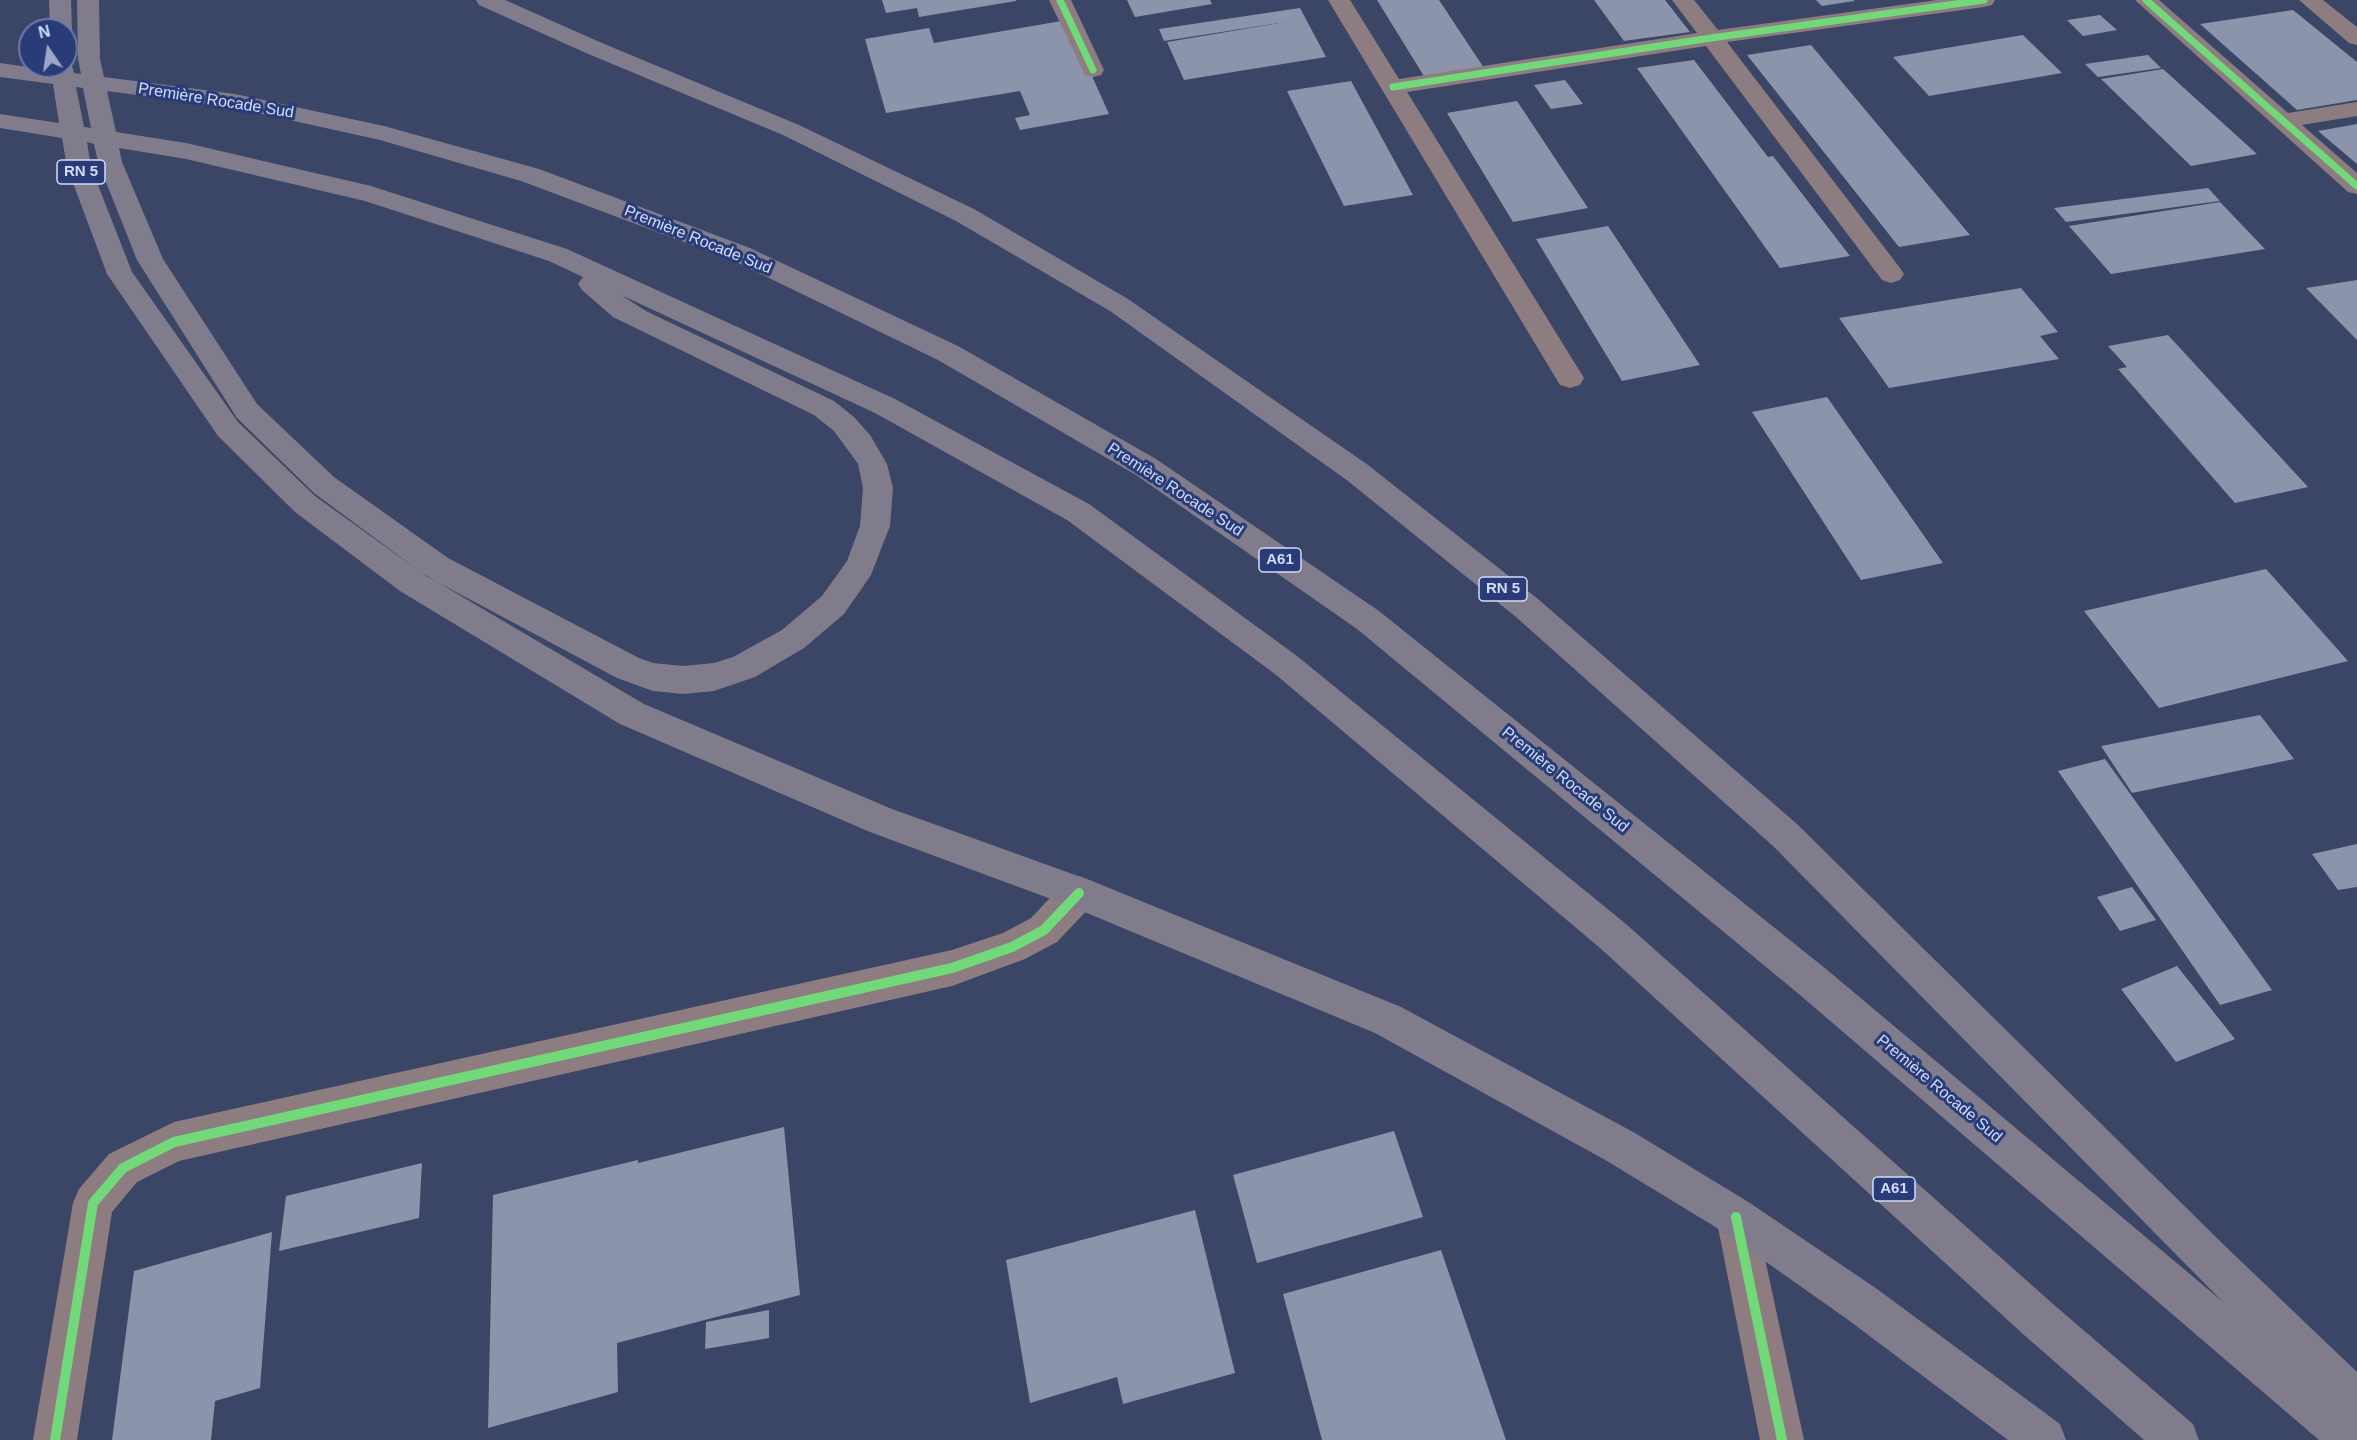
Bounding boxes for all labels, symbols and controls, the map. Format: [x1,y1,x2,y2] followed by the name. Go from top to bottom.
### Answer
[18,18,78,78] north arrow
[37,22,52,42] text: N
[137,79,295,123] street label: Première Rocade Sud
[57,160,105,184] road number: RN 5
[621,202,775,278] street label: Première Rocade Sud
[1104,439,1246,541] street label: Première Rocade Sud
[1259,548,1301,572] road number: A61
[1479,577,1527,601] road number: RN 5
[1498,723,1632,837] street label: Première Rocade Sud
[1873,1031,2005,1147] street label: Première Rocade Sud
[1873,1177,1915,1201] road number: A61

